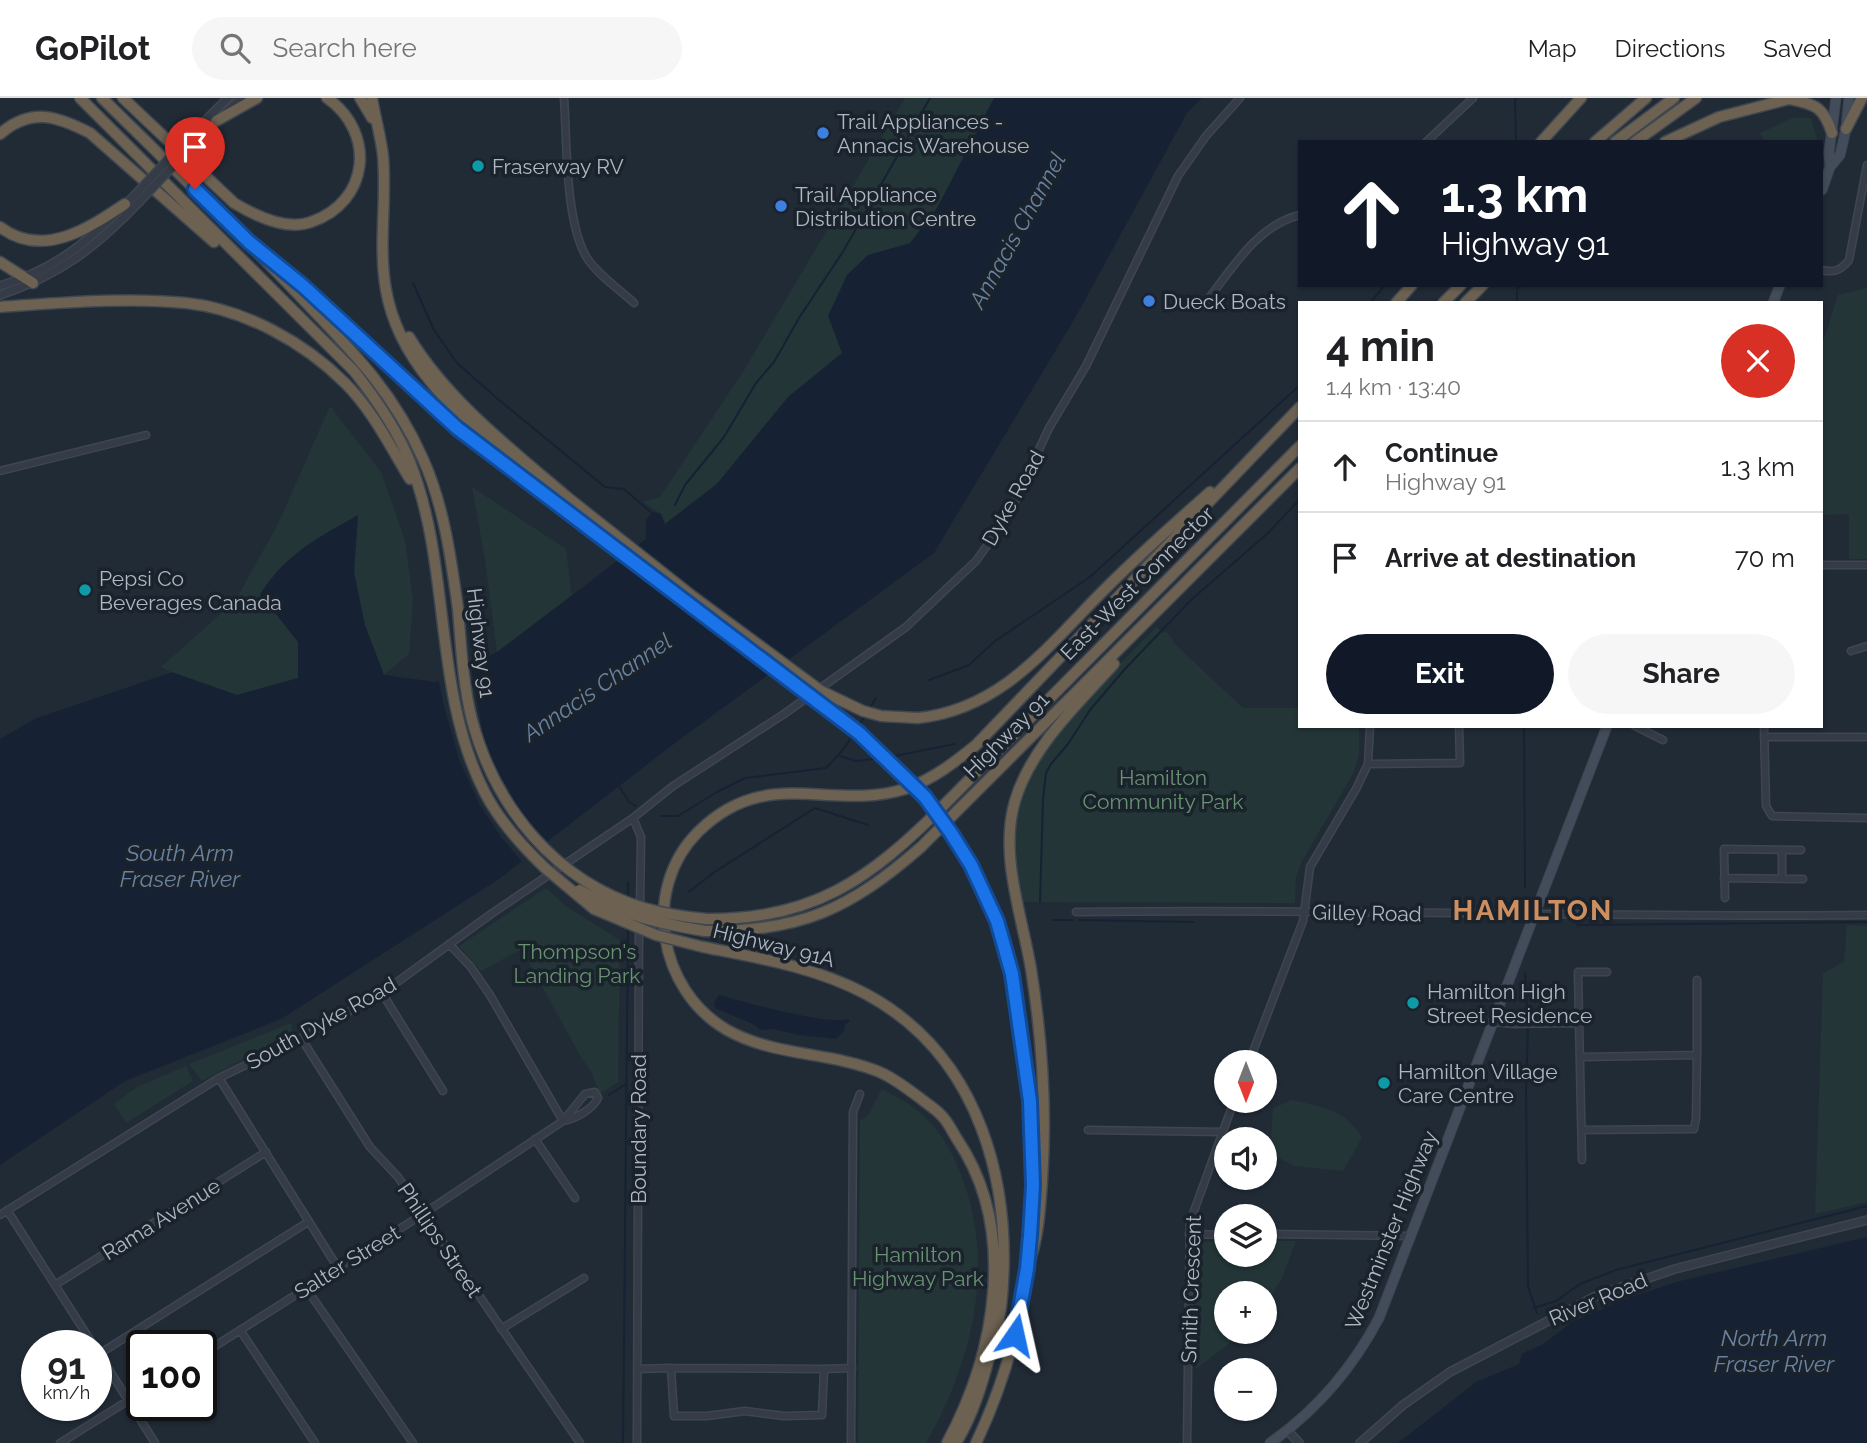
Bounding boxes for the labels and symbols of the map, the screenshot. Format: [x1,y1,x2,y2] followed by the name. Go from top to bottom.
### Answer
[837,109,1029,158] place label: Trail Appliances - Annacis Warehouse
[165,117,225,189] pin
[815,125,831,141] marker: Trail Appliances - Annacis Warehouse
[962,147,1071,314] water label: Annacis Channel
[492,154,624,179] place label: Fraserway RV
[470,158,486,174] marker: Fraserway RV
[795,182,976,231] place label: Trail Appliance Distribution Centre
[773,198,789,214] marker: Trail Appliance Distribution Centre
[1163,289,1286,314] place label: Dueck Boats
[1141,293,1157,309] marker: Dueck Boats
[977,446,1049,550] street label: Dyke Road
[1055,501,1219,665] street label: East-West Connector
[99,566,282,615] place label: Pepsi Co Beverages Canada
[77,582,93,598] marker: Pepsi Co Beverages Canada
[462,587,500,699] street label: Highway 91
[516,627,677,748] water label: Annacis Channel
[958,687,1054,783] street label: Highway 91
[1083,765,1243,814] park label: Hamilton Community Park
[120,839,241,892] water label: South Arm Fraser River
[1453,894,1613,927] district label: HAMILTON
[1312,900,1422,926] street label: Gilley Road
[711,918,837,972] street label: Highway 91A
[513,939,641,988] park label: Thompson's Landing Park
[242,971,400,1075] street label: South Dyke Road
[1427,979,1592,1028] place label: Hamilton High Street Residence
[1405,995,1421,1011] marker: Hamilton High Street Residence
[1214,1050,1278,1113] north arrow
[626,1054,651,1204] street label: Boundary Road
[1398,1059,1558,1108] place label: Hamilton Village Care Centre
[1376,1075,1392,1091] marker: Hamilton Village Care Centre
[1340,1127,1442,1333] street label: Westminster Highway
[97,1173,225,1265] street label: Rama Avenue
[393,1178,487,1302] street label: Phillips Street
[1176,1215,1206,1363] street label: Smith Crescent
[290,1220,404,1304] street label: Salter Street
[852,1242,984,1291] park label: Hamilton Highway Park
[1545,1267,1651,1331] street label: River Road
[978,1298,1052,1372] position arrow
[1714,1324,1835,1377] water label: North Arm Fraser River
[126,1330,217,1421] speed limit sign: 100

